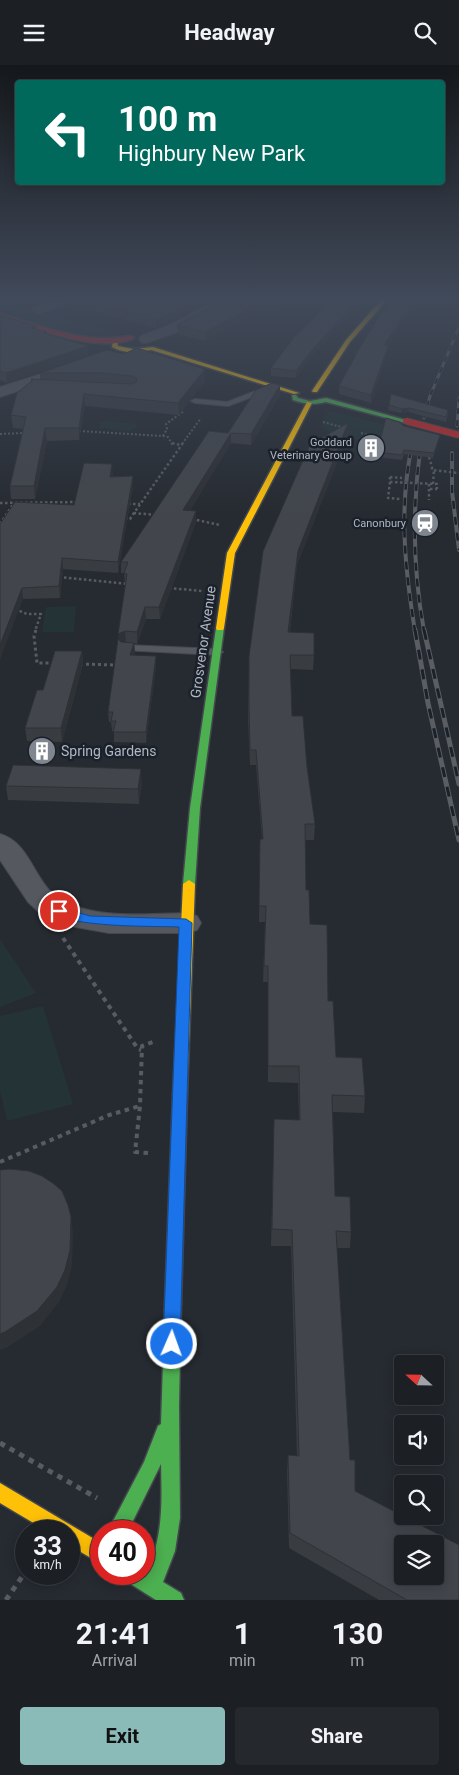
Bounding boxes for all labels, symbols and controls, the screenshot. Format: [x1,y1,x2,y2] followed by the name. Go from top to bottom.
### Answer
[20,19,48,47] icon: menu
[411,19,439,47] icon: search
[184,20,275,45] text: Headway
[118,99,217,140] text: 100 m
[35,100,100,165] icon: left
[118,141,305,166] text: Highbury New Park
[356,433,386,463] building icon: Goddard Veterinary Group
[270,436,352,462] place label: Goddard Veterinary Group
[410,508,440,538] station icon: Canonbury
[353,517,407,530] place label: Canonbury
[187,585,219,699] street label: Grosvenor Avenue
[27,736,57,766] building icon: Spring Gardens
[61,743,156,759] place label: Spring Gardens
[38,890,80,932] pin
[45,897,73,925] icon: arrive
[145,1317,197,1369] position arrow
[394,1355,444,1405] north arrow
[394,1355,444,1585] map controls
[394,1415,444,1465] button: sound
[394,1475,444,1525] button: search
[90,1520,155,1585] speed limit sign: 40
[33,1532,62,1561] text: 33
[394,1535,444,1585] button: layers
[33,1558,62,1572] text: km/h
[76,1616,153,1651] text: 21:41
[234,1616,251,1651] text: 1
[332,1616,383,1651] text: 130
[92,1651,137,1670] text: Arrival
[229,1651,256,1670] text: min
[350,1651,364,1670] text: m
[20,1707,225,1765] button: Exit
[235,1707,439,1765] button: Share

